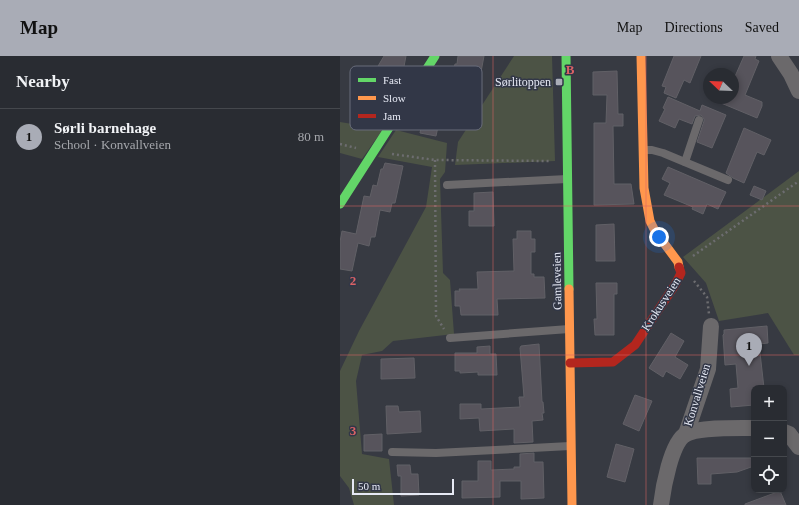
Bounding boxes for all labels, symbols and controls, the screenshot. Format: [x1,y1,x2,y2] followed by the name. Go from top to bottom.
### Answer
[20,17,58,38] text: Map
[617,20,642,35] text: Map
[664,20,723,35] text: Directions
[745,20,779,35] text: Saved
[566,62,575,77] text: B
[350,66,482,130] legend
[703,68,739,104] north arrow
[16,72,70,91] text: Nearby
[383,74,401,86] text: Fast
[495,75,551,89] place label: Sørlitoppen
[554,77,564,87] marker: Sørlitoppen
[383,92,406,104] text: Slow
[383,110,401,122] text: Jam
[54,120,156,136] text: Sørli barnehage
[26,129,32,144] text: 1
[298,129,324,144] text: 80 m
[54,137,171,152] text: School · Konvallveien
[649,227,669,247] your location
[549,252,565,310] street label: Gamleveien
[350,273,356,288] text: 2
[638,274,684,334] street label: Krokusveien
[736,333,762,366] pin: 1
[681,362,713,428] street label: Konvallveien
[751,385,787,493] map controls
[751,385,787,421] button: +
[751,421,787,457] button: −
[350,423,357,438] text: 3
[751,457,787,493] button: locate
[352,477,454,496] scale bar
[358,480,380,492] text: 50 m

